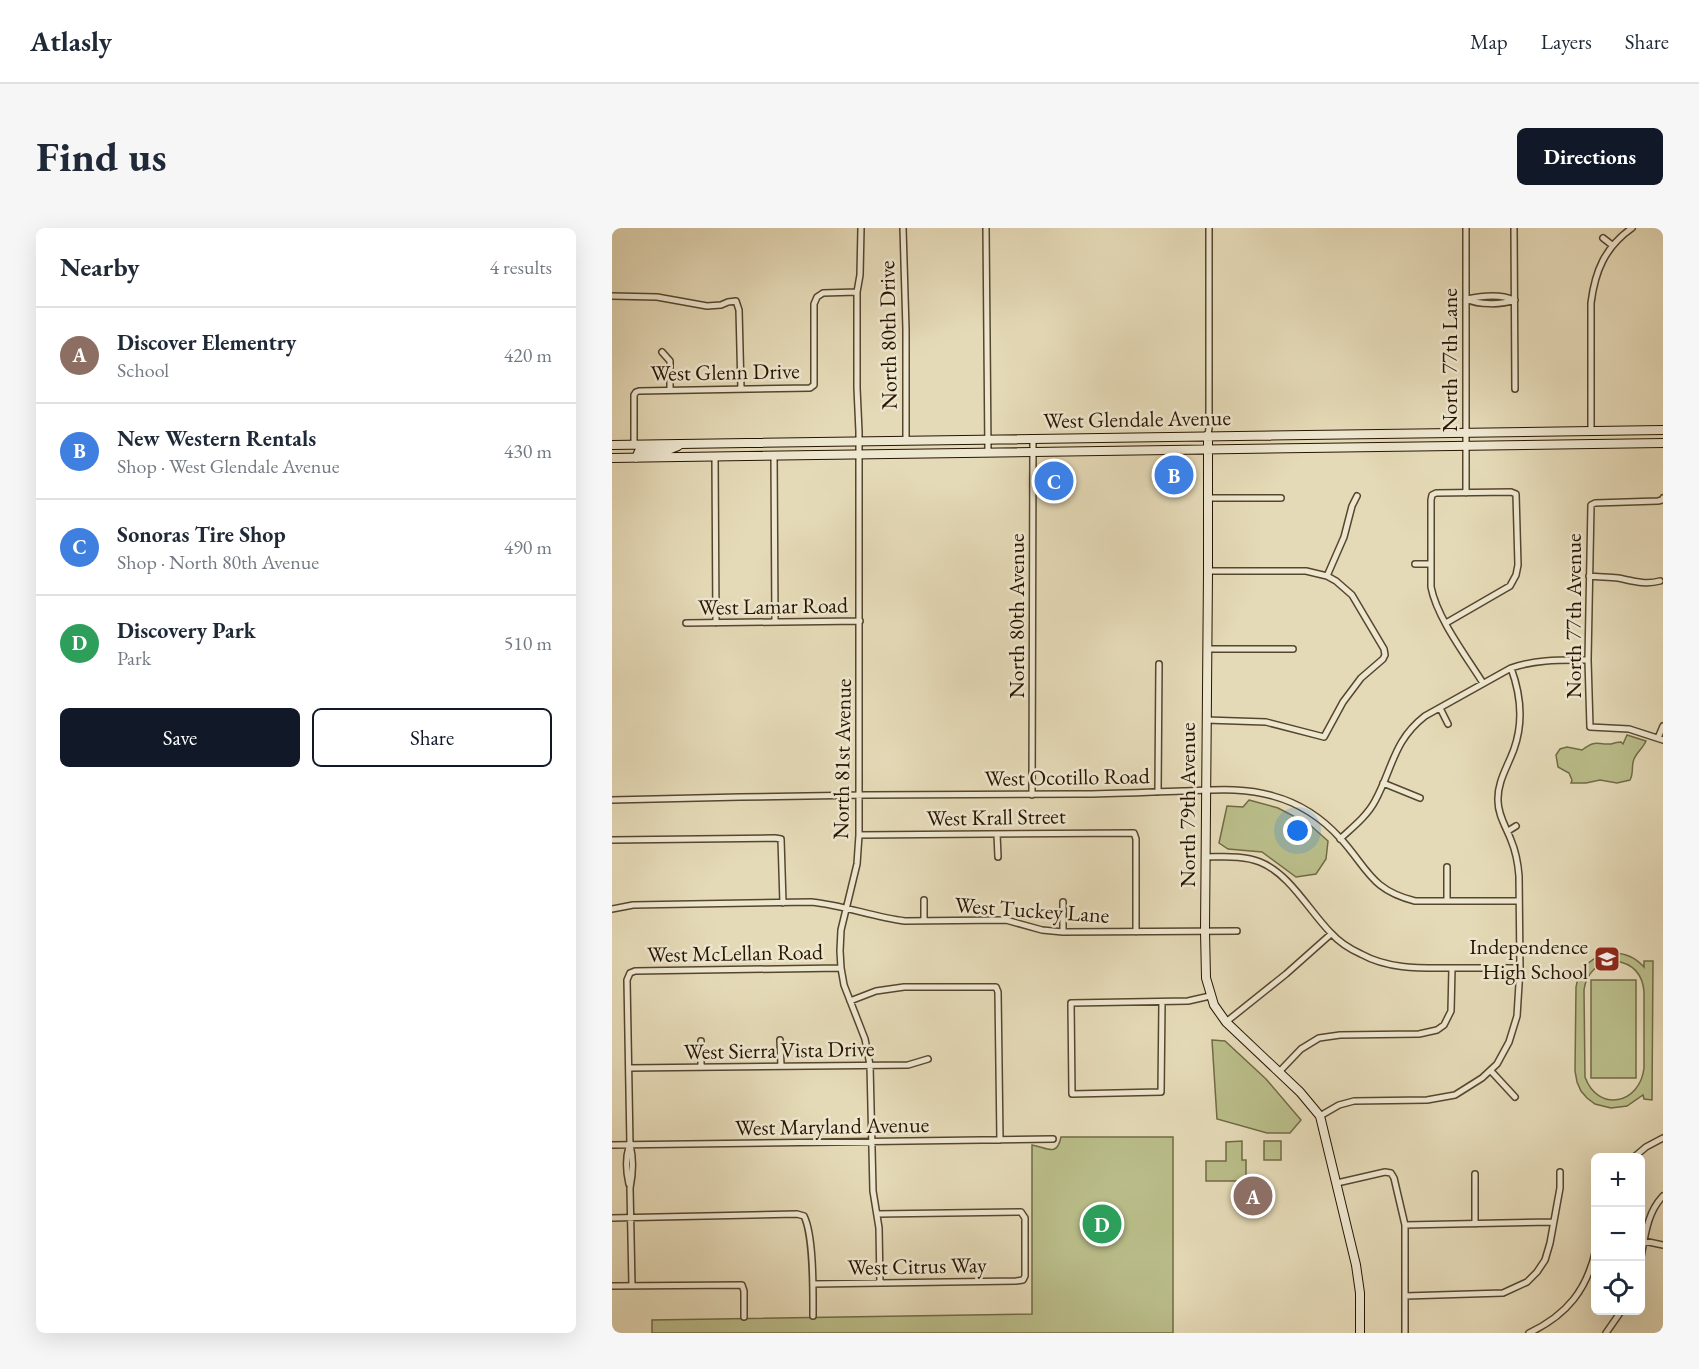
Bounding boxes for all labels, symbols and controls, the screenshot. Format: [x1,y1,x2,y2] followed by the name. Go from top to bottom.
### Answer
[30,23,112,59] text: Atlasly
[1470,28,1508,55] text: Map
[1541,28,1592,55] text: Layers
[1625,28,1669,55] text: Share
[1517,128,1663,185] button: Directions
[36,129,167,184] text: Find us
[60,250,140,284] text: Nearby
[489,254,552,280] text: 4 results
[872,260,904,410] street label: North 80th Drive
[1435,288,1464,432] street label: North 77th Lane
[117,328,296,357] text: Discover Elementry
[72,342,87,368] text: A
[504,342,552,368] text: 420 m
[650,356,800,388] street label: West Glenn Drive
[117,357,169,383] text: School
[1043,403,1232,435] street label: West Glendale Avenue
[117,424,316,453] text: New Western Rentals
[73,438,86,464] text: B
[504,438,552,464] text: 430 m
[1154,452,1194,498] pin: B
[117,453,340,479] text: Shop · West Glendale Avenue
[1034,458,1074,504] pin: C
[117,520,286,549] text: Sonoras Tire Shop
[1002,533,1031,699] street label: North 80th Avenue
[1559,533,1588,699] street label: North 77th Avenue
[72,534,87,560] text: C
[504,534,552,560] text: 490 m
[117,549,319,575] text: Shop · North 80th Avenue
[698,590,849,622] street label: West Lamar Road
[117,616,256,645] text: Discovery Park
[72,630,87,656] text: D
[504,630,552,656] text: 510 m
[117,645,151,671] text: Park
[826,678,858,840] street label: North 81st Avenue
[60,708,300,767] button: Save
[312,708,552,767] button: Share
[1173,722,1202,888] street label: North 79th Avenue
[984,761,1151,793] street label: West Ocotillo Road
[926,801,1066,833] street label: West Krall Street
[1283,816,1312,845] your location
[954,890,1111,930] street label: West Tuckey Lane
[1469,932,1588,986] place label: Independence High School
[647,937,824,969] street label: West McLellan Road
[1592,944,1622,974] school or university icon: Independence High School
[683,1034,875,1066] street label: West Sierra Vista Drive
[735,1110,930,1142] street label: West Maryland Avenue
[1591,1153,1645,1315] map controls
[1591,1153,1645,1207] button: +
[1234,1174,1272,1218] pin: A
[1082,1202,1122,1246] pin: D
[1591,1207,1645,1261] button: −
[847,1250,987,1282] street label: West Citrus Way
[1591,1261,1645,1315] button: locate

